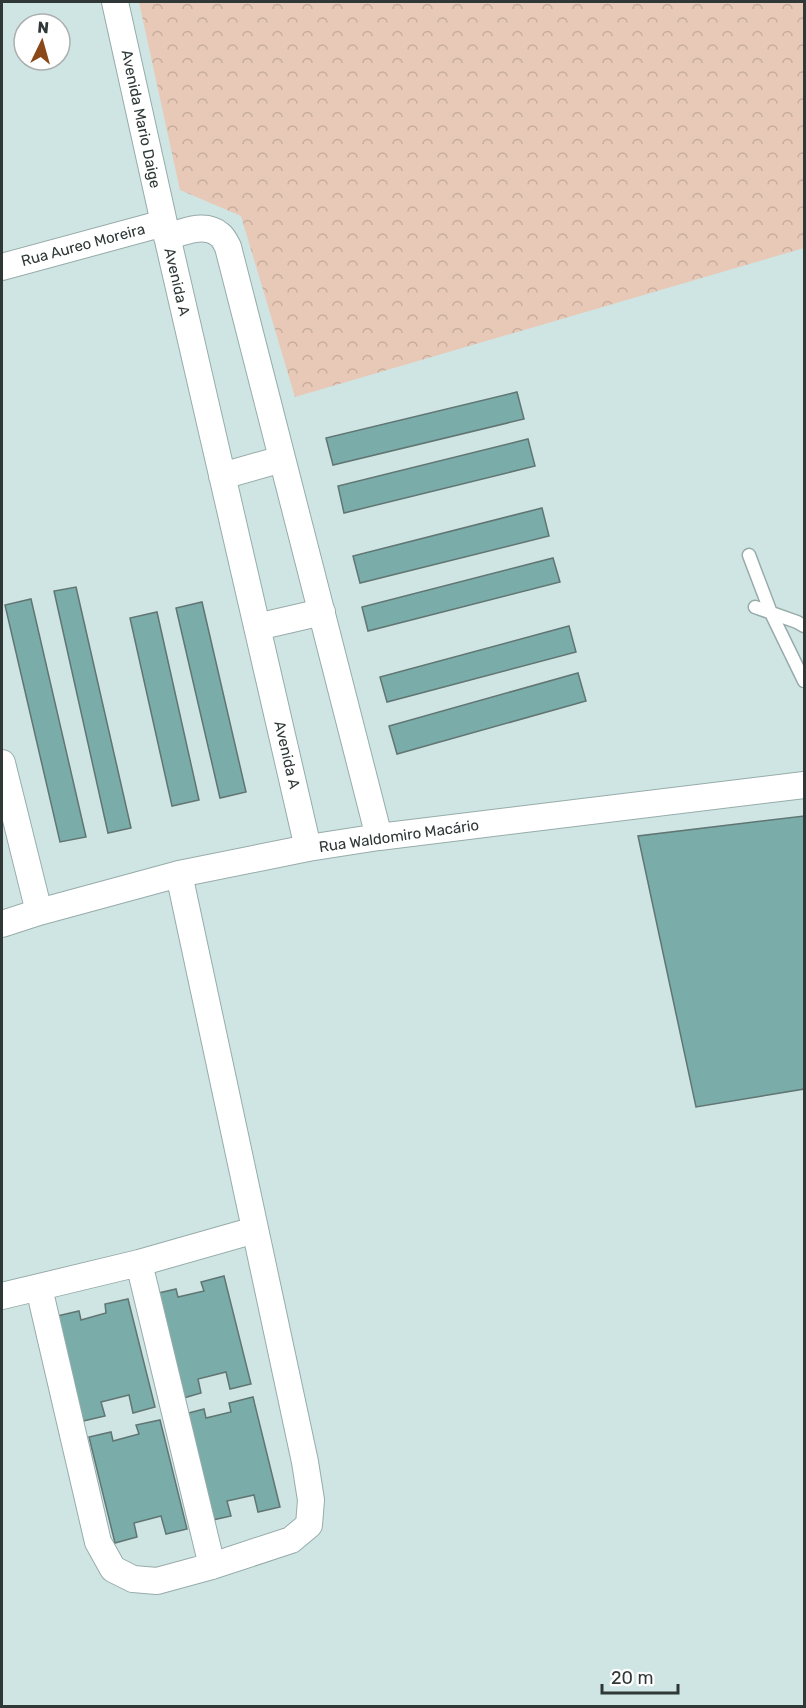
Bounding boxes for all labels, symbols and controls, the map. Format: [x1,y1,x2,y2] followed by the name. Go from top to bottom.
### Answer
[12,12,72,72] north arrow
[37,18,50,38] text: N
[118,48,164,190] street label: Avenida Mario Daige
[19,220,147,270] street label: Rua Aureo Moreira
[160,246,194,318] street label: Avenida A
[270,719,304,791] street label: Avenida A
[318,816,480,856] street label: Rua Waldomiro Macário
[602,1657,678,1695] scale bar
[611,1667,653,1689] text: 20 m

